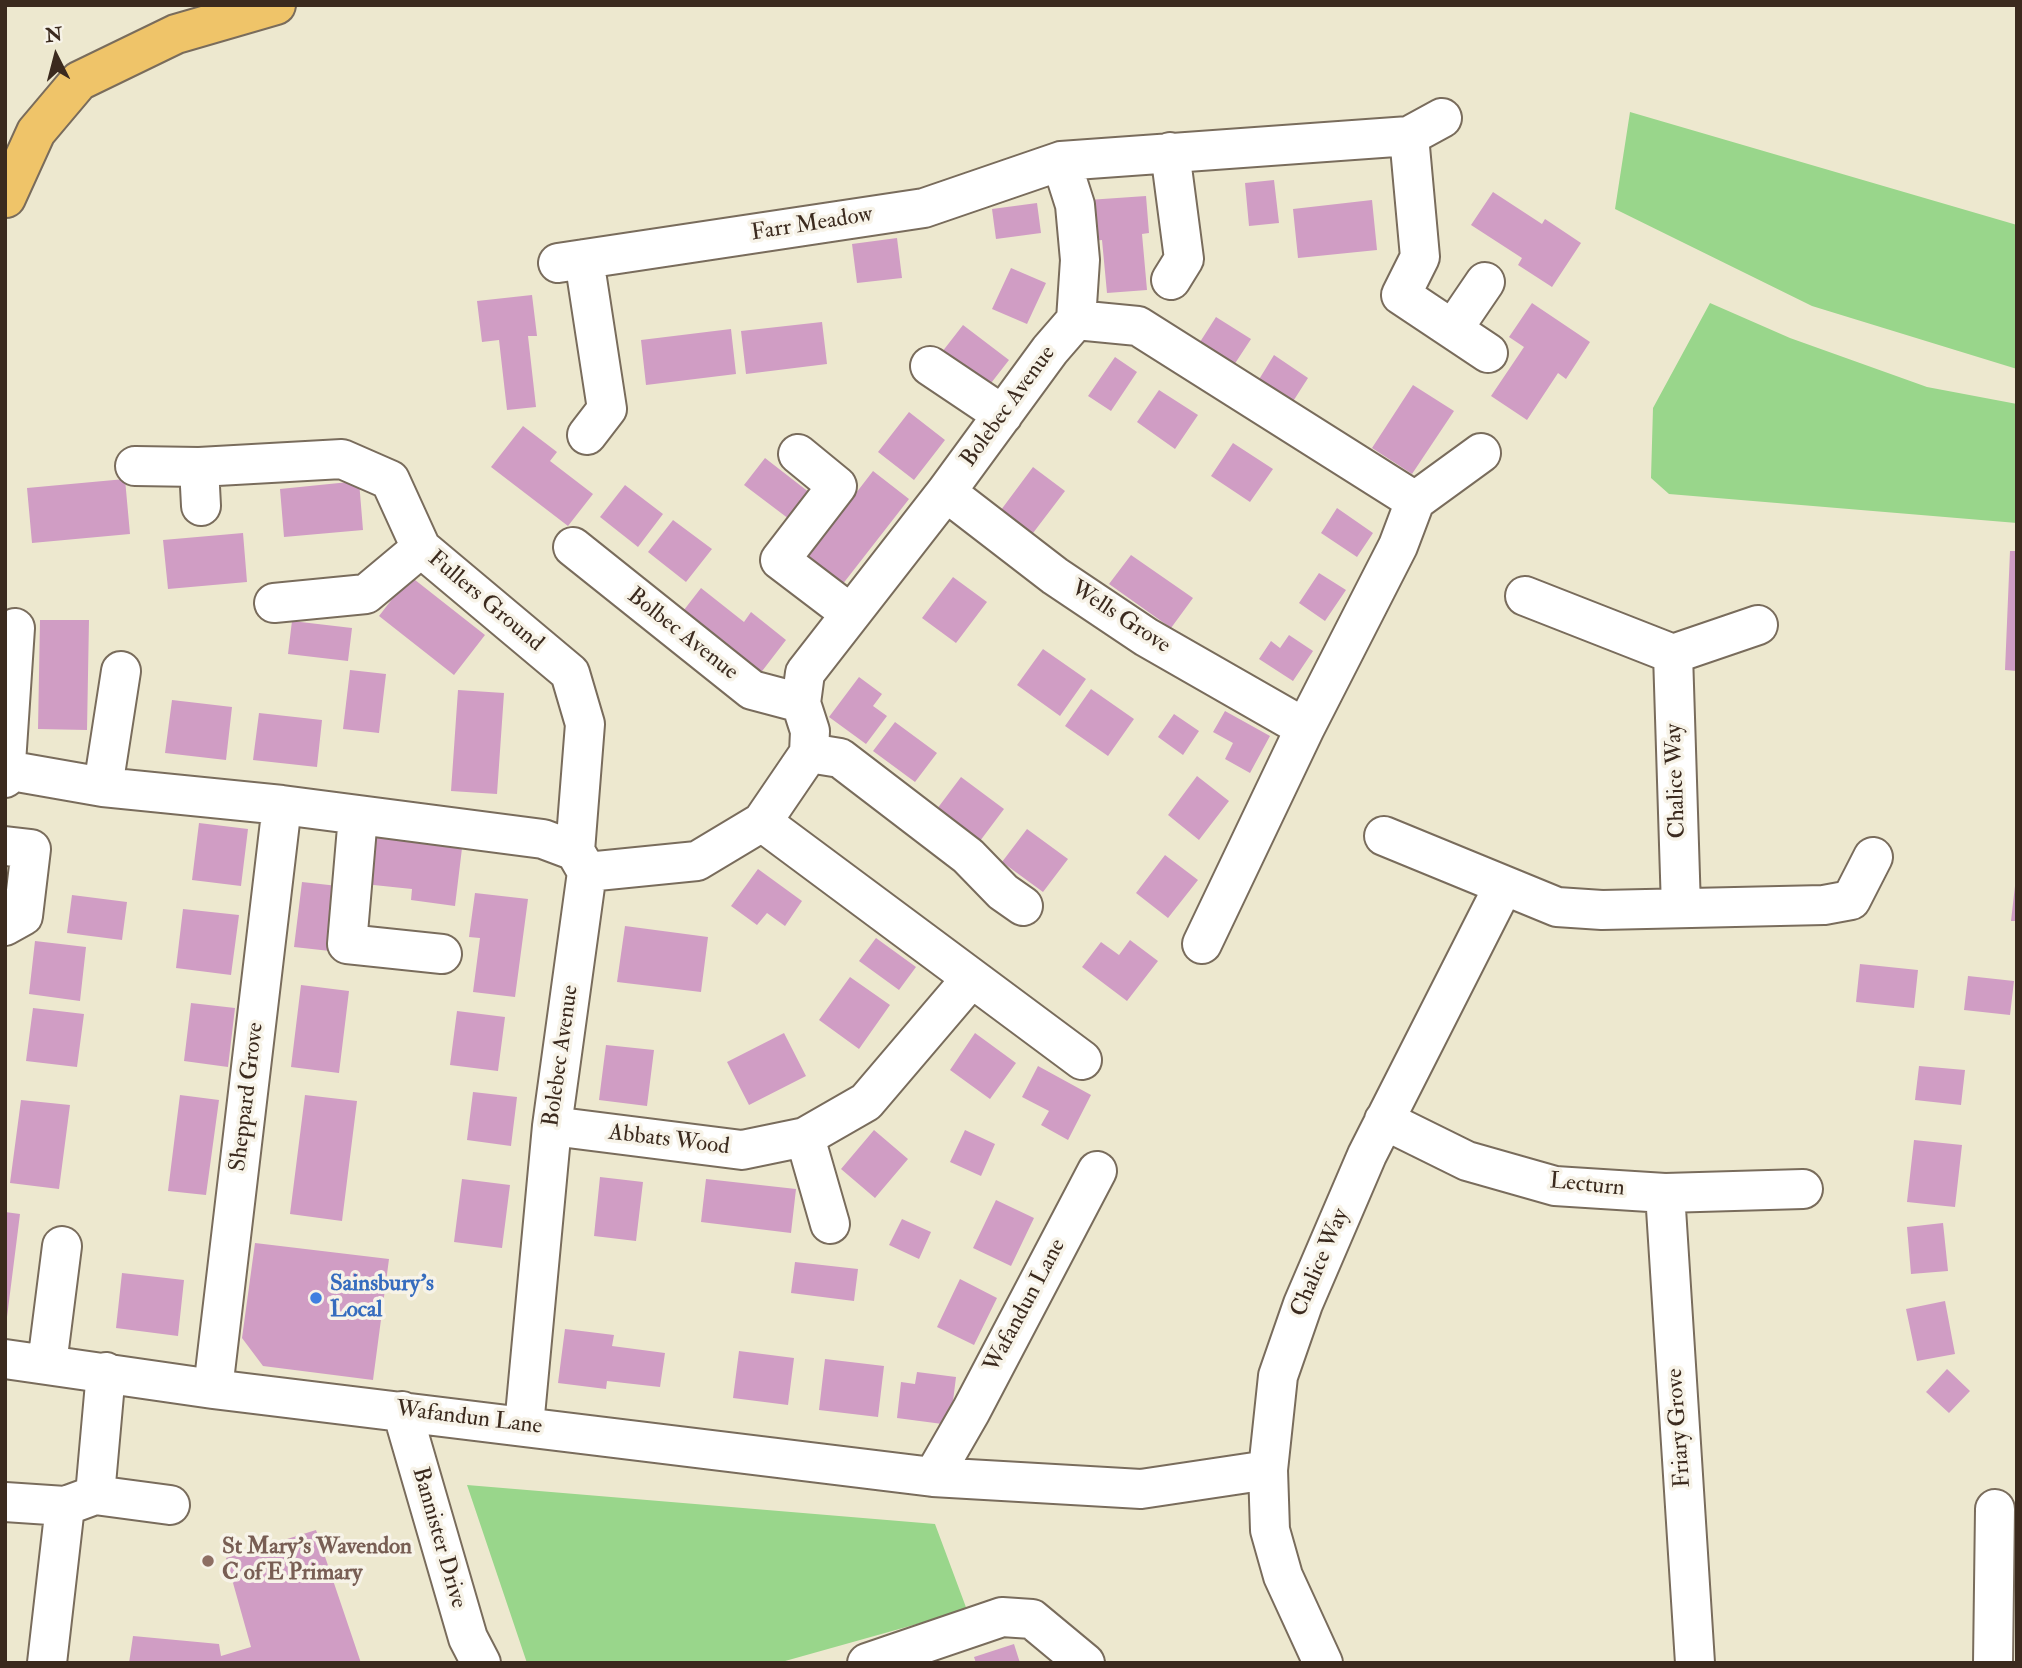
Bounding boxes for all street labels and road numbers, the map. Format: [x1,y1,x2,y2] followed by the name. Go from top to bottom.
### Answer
[749,202,875,248] street label: Farr Meadow
[956,341,1062,473] street label: Bolebec Avenue
[422,546,548,658] street label: Fullers Ground
[1065,576,1175,660] street label: Wells Grove
[621,583,743,687] street label: Bolbec Avenue
[1661,723,1693,839] street label: Chalice Way
[538,983,586,1129] street label: Bolebec Avenue
[225,1021,271,1173] street label: Sheppard Grove
[607,1120,731,1162] street label: Abbats Wood
[1548,1168,1626,1204] street label: Lecturn
[1286,1205,1356,1321] street label: Chalice Way
[979,1235,1073,1377] street label: Wafandun Lane
[1662,1367,1698,1489] street label: Friary Grove
[394,1396,544,1442] street label: Wafandun Lane
[405,1464,471,1612] street label: Bannister Drive

